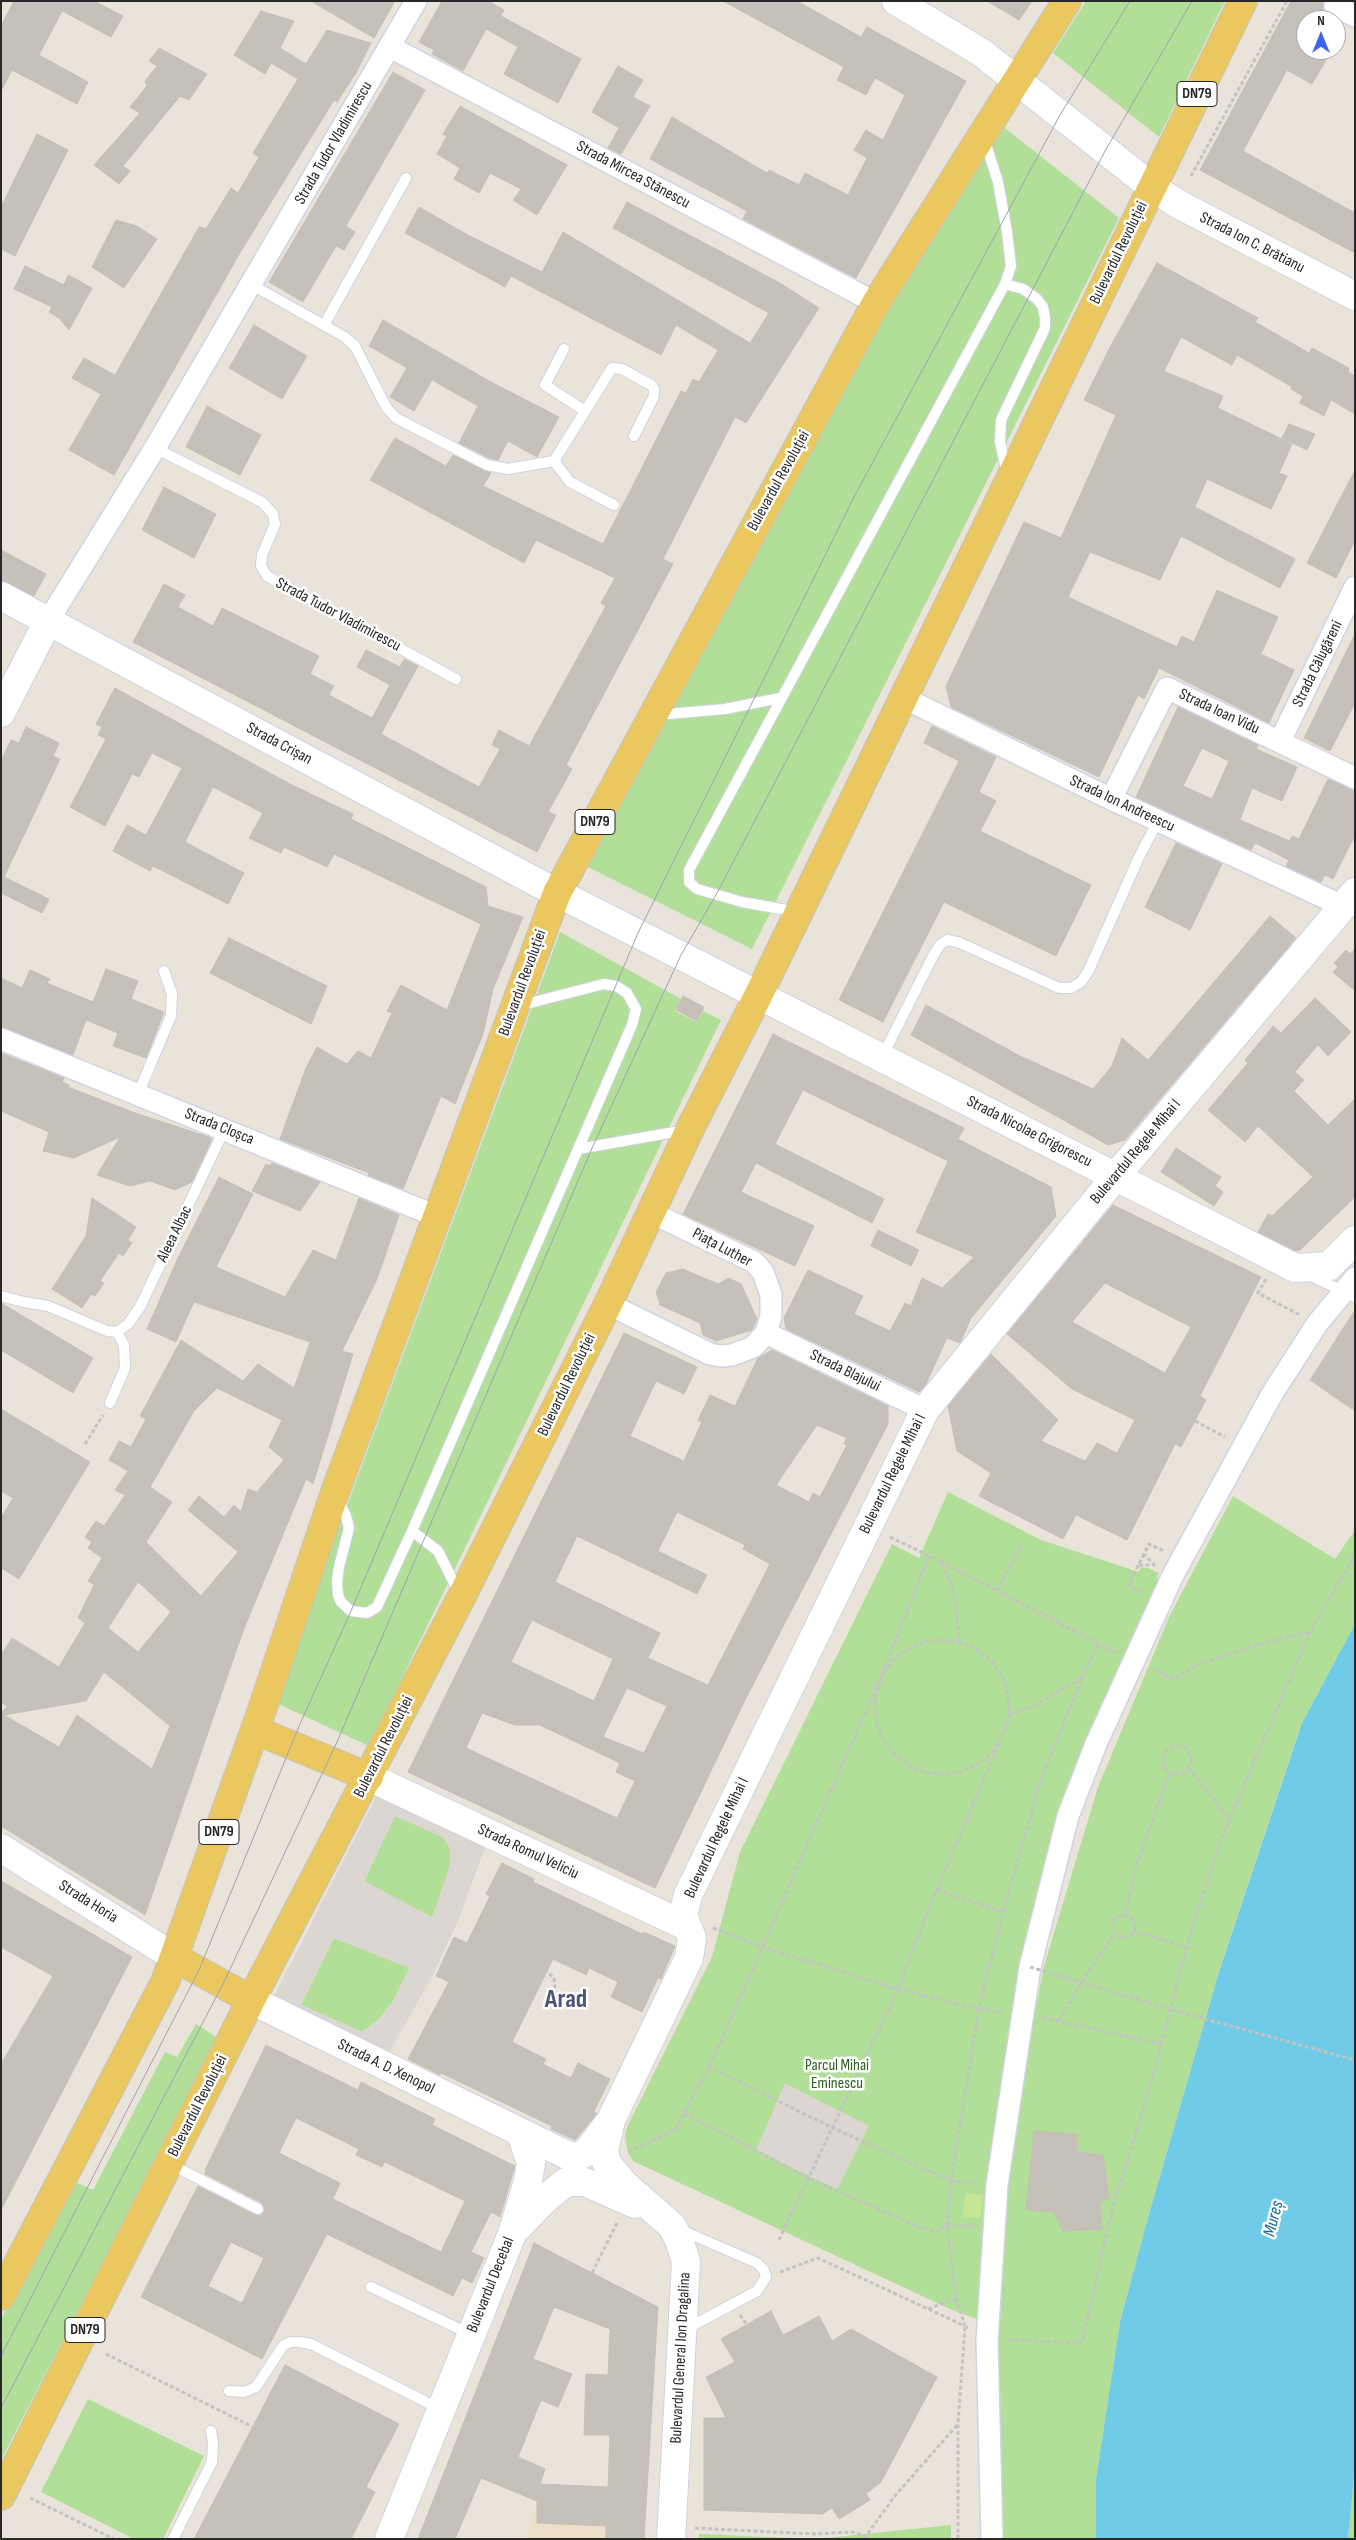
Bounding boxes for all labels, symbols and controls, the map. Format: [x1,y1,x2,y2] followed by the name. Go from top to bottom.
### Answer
[1296,10,1346,60] north arrow
[1317,12,1325,29] text: N
[291,78,377,208] street label: Strada Tudor Vladimirescu
[1177,82,1217,106] road number: DN79
[573,137,693,213] street label: Strada Mircea Stănescu
[1086,199,1152,307] street label: Bulevardul Revoluției
[1196,208,1308,278] street label: Strada Ion C. Brătianu
[744,428,814,534] street label: Bulevardul Revoluției
[272,574,404,656] street label: Strada Tudor Vladimirescu
[1289,618,1347,710] street label: Strada Călugăreni
[1176,685,1262,739] street label: Strada Ioan Vidu
[243,719,315,769] street label: Strada Crișan
[1066,771,1178,837] street label: Strada Ion Andreescu
[575,810,615,834] road number: DN79
[495,927,551,1039] street label: Bulevardul Revoluției
[963,1092,1095,1172] street label: Strada Nicolae Grigorescu
[1087,1096,1185,1208] street label: Bulevardul Regele Mihai I
[182,1104,256,1150] street label: Strada Cloșca
[153,1202,197,1266] street label: Aleea Albac
[689,1224,755,1272] street label: Piața Luther
[534,1331,600,1439] street label: Bulevardul Revoluției
[807,1346,883,1396] street label: Strada Blajului
[856,1411,930,1537] street label: Bulevardul Regele Mihai I
[350,1693,418,1801] street label: Bulevardul Revoluției
[681,1775,753,1901] street label: Bulevardul Regele Mihai I
[199,1820,239,1844] road number: DN79
[474,1820,582,1884] street label: Strada Romul Veliciu
[55,1876,121,1928] street label: Strada Horia
[545,1984,587,2016] district label: Arad
[334,2035,438,2099] street label: Strada A. D. Xenopol
[164,2052,232,2160] street label: Bulevardul Revoluției
[805,2056,869,2094] park label: Parcul Mihai Eminescu
[1259,2199,1289,2239] water label: Mureș
[463,2234,519,2336] street label: Bulevardul Decebal
[667,2272,695,2444] street label: Bulevardul General Ion Dragalina
[65,2318,105,2342] road number: DN79

